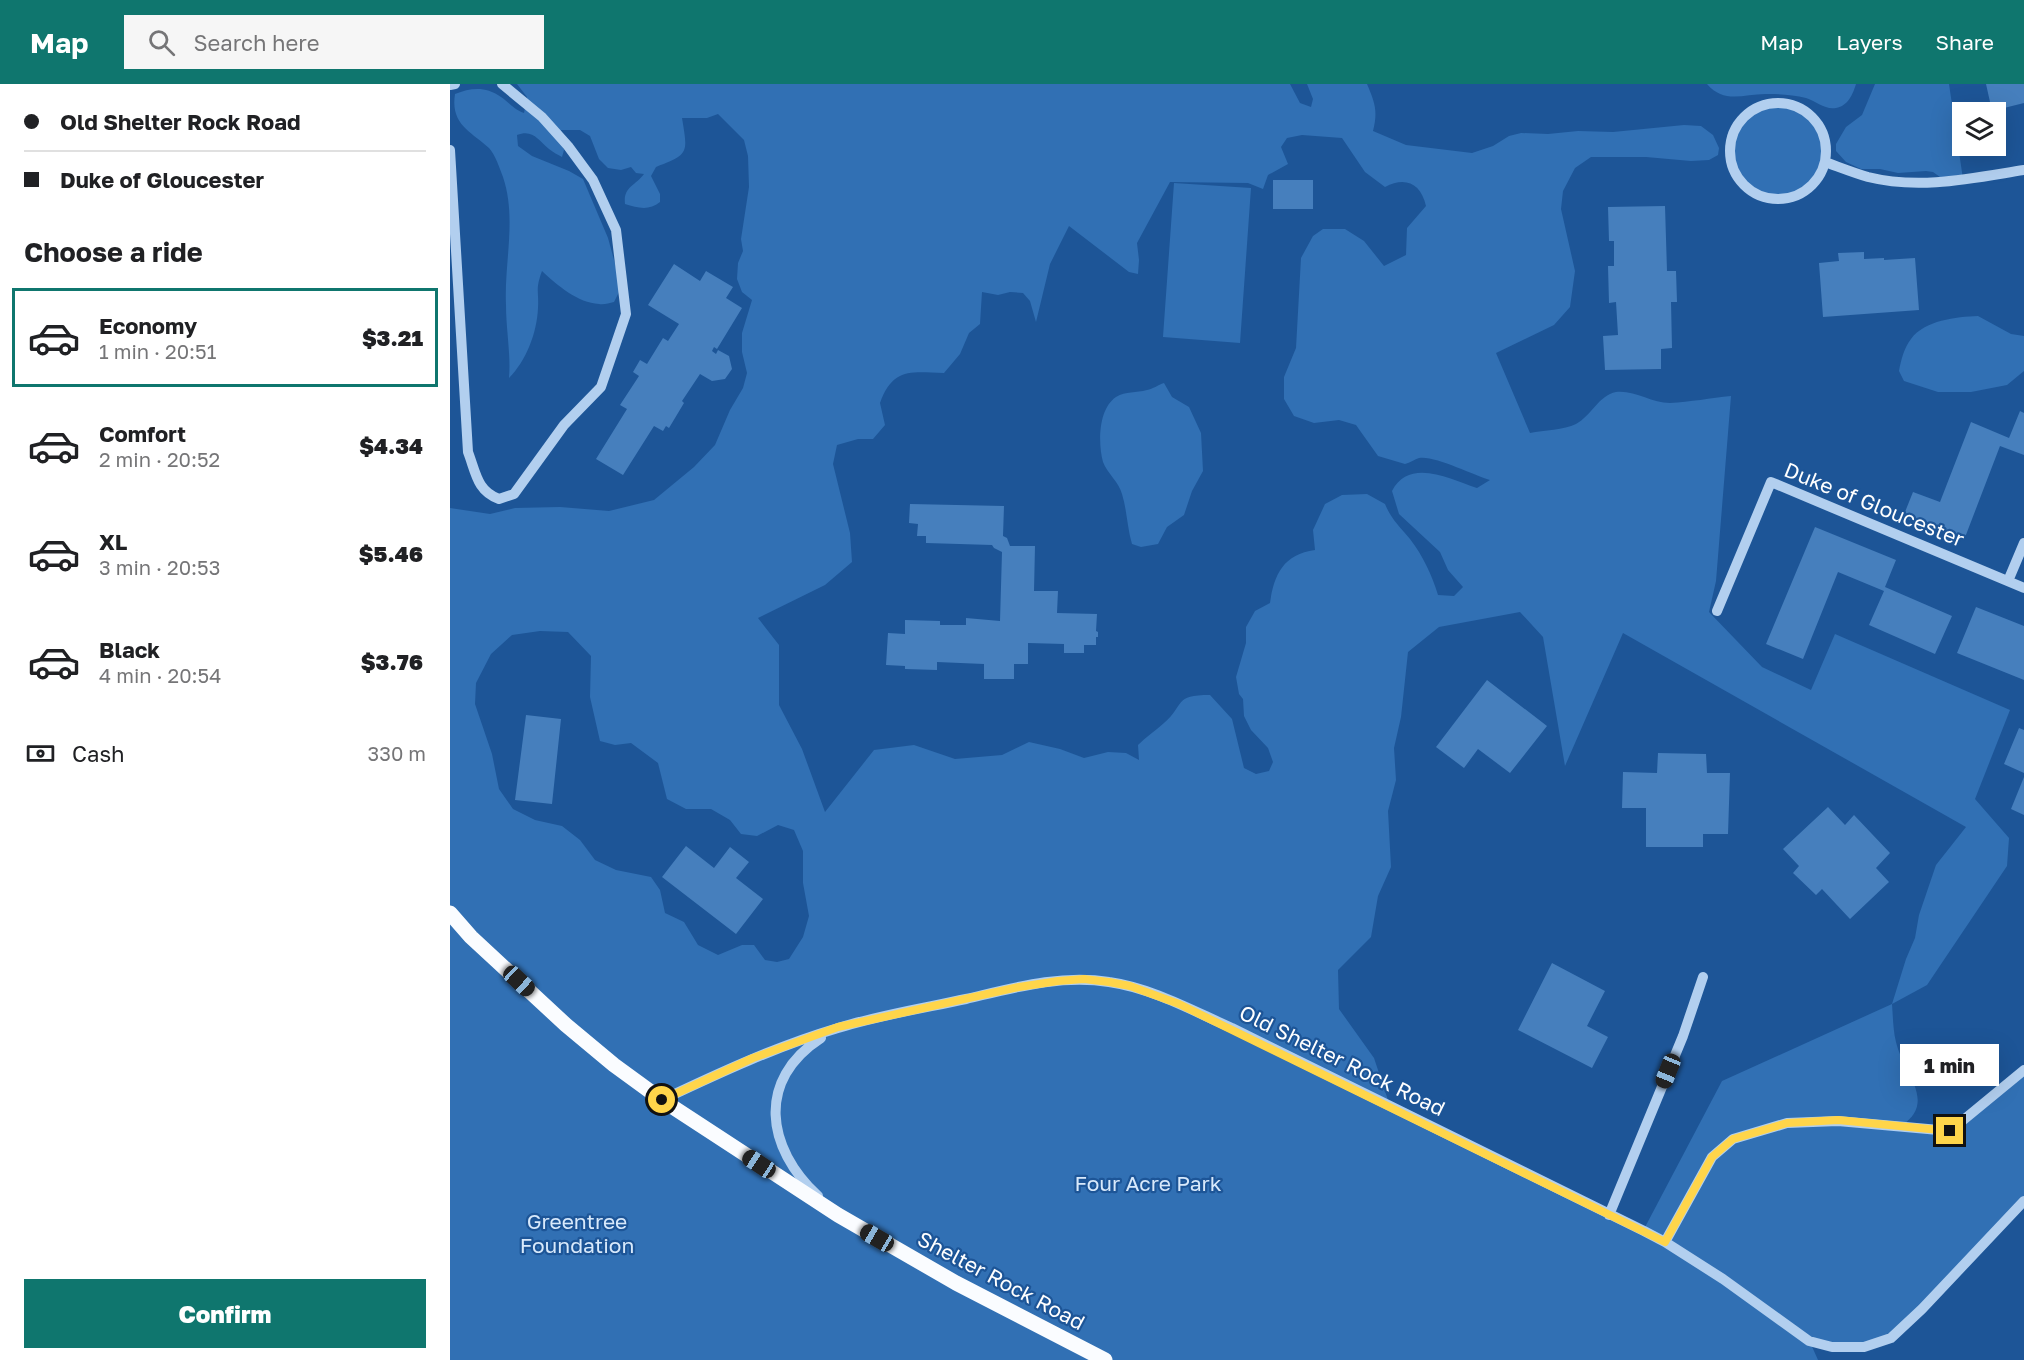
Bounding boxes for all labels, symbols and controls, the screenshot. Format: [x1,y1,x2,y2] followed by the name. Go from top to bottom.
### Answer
[124,15,544,69] search box
[30,26,88,59] text: Map
[145,26,178,59] icon: search
[193,29,319,56] text: Search here
[1760,29,1803,55] text: Map
[1836,29,1903,55] text: Layers
[1936,29,1994,55] text: Share
[1952,102,2006,156] map controls
[1952,102,2006,156] button: layers
[60,108,301,135] text: Old Shelter Rock Road
[60,166,264,193] text: Duke of Gloucester
[24,236,203,268] text: Choose a ride
[27,311,81,365] icon: car
[99,312,197,339] text: Economy
[362,324,423,351] text: $3.21
[99,339,216,363] text: 1 min · 20:51
[27,419,81,473] icon: car
[99,420,186,447] text: Comfort
[359,432,423,459] text: $4.34
[99,447,220,471] text: 2 min · 20:52
[1781,456,1968,552] street label: Duke of Gloucester
[27,527,81,581] icon: car
[99,528,127,555] text: XL
[359,540,423,567] text: $5.46
[99,555,220,579] text: 3 min · 20:53
[27,635,81,689] icon: car
[99,636,160,663] text: Black
[361,648,423,675] text: $3.76
[99,663,221,687] text: 4 min · 20:54
[24,737,57,770] icon: cash
[72,740,125,767] text: Cash
[368,741,426,765] text: 330 m
[500,962,538,1000] car
[1235,999,1450,1121] street label: Old Shelter Rock Road
[1900,1044,2000,1086] callout: 1 min
[1653,1051,1683,1091] car
[1924,1053,1975,1077] text: 1 min
[648,1086,675,1113] route start
[1936,1117,1963,1144] route end
[739,1147,779,1181] car
[1074,1170,1222,1196] park label: Four Acre Park
[520,1208,634,1258] park label: Greentree Foundation
[857,1221,897,1255] car
[913,1225,1089,1335] street label: Shelter Rock Road
[24,1279,426,1348] button: Confirm

